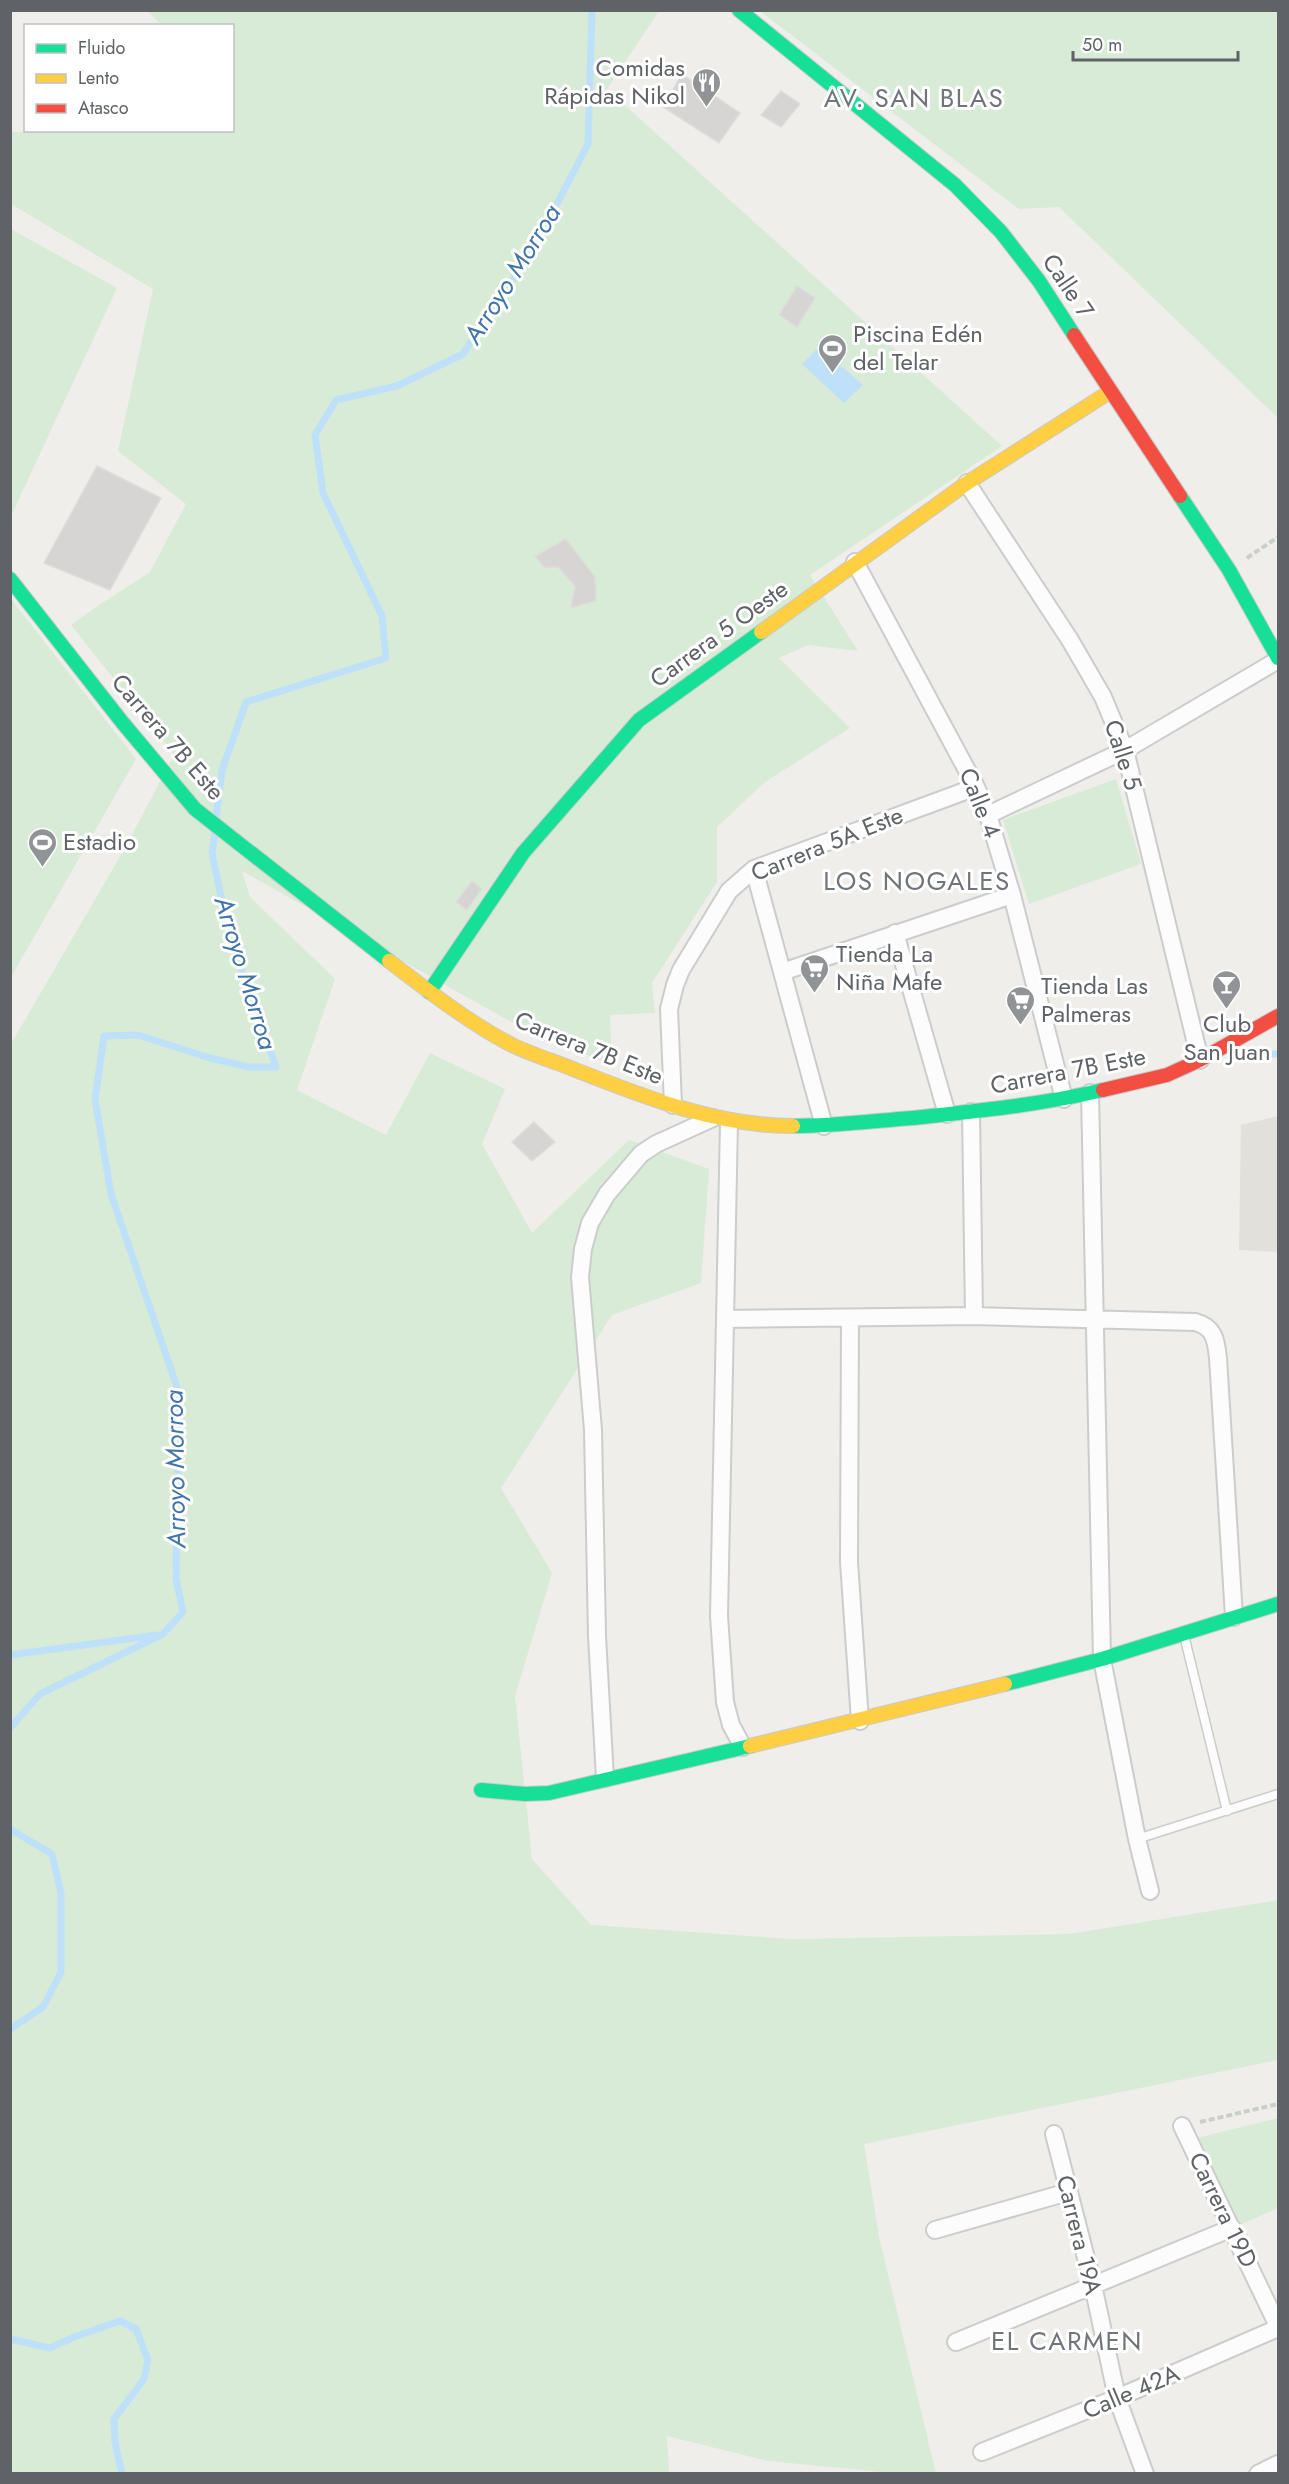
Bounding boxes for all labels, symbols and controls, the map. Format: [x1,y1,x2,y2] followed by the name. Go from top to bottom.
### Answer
[24,24,234,132] legend
[1073,24,1238,62] scale bar
[1082,32,1122,58] text: 50 m
[78,35,126,61] text: Fluido
[544,50,685,113] place label: Comidas Rápidas Nikol
[78,65,119,91] text: Lento
[690,66,722,108] restaurant icon: Comidas Rápidas Nikol
[824,79,1004,117] district label: AV. SAN BLAS
[78,95,129,121] text: Atasco
[453,196,570,352] water label: Arroyo Morroa
[1034,246,1103,325] street label: Calle 7
[853,316,983,379] place label: Piscina Edén del Telar
[816,332,848,374] sports icon: Piscina Edén del Telar
[642,571,795,696] street label: Carrera 5 Oeste
[103,666,233,808] street label: Carrera 7B Este
[1096,715,1151,795] street label: Calle 5
[951,763,1010,843] street label: Calle 4
[746,797,908,890] street label: Carrera 5A Este
[63,824,136,859] place label: Estadio
[26,826,58,868] sports icon: Estadio
[823,862,1011,900] district label: LOS NOGALES
[204,891,288,1055] water label: Arroyo Morroa
[836,936,942,999] place label: Tienda La Niña Mafe
[799,952,831,994] supermarket icon: Tienda La Niña Mafe
[1041,968,1148,1031] place label: Tienda Las Palmeras
[1211,968,1243,1010] bar icon: Club San Juan
[1004,984,1036,1026] supermarket icon: Tienda Las Palmeras
[510,1002,669,1093] street label: Carrera 7B Este
[1184,1006,1271,1069] place label: Club San Juan
[987,1038,1149,1103] street label: Carrera 7B Este
[155,1389,195,1550] water label: Arroyo Morroa
[1180,2146,1266,2273] street label: Carrera 19D
[1048,2171,1111,2299] street label: Carrera 19A
[991,2322,1143,2360] district label: EL CARMEN
[1077,2355,1185,2428] street label: Calle 42A

